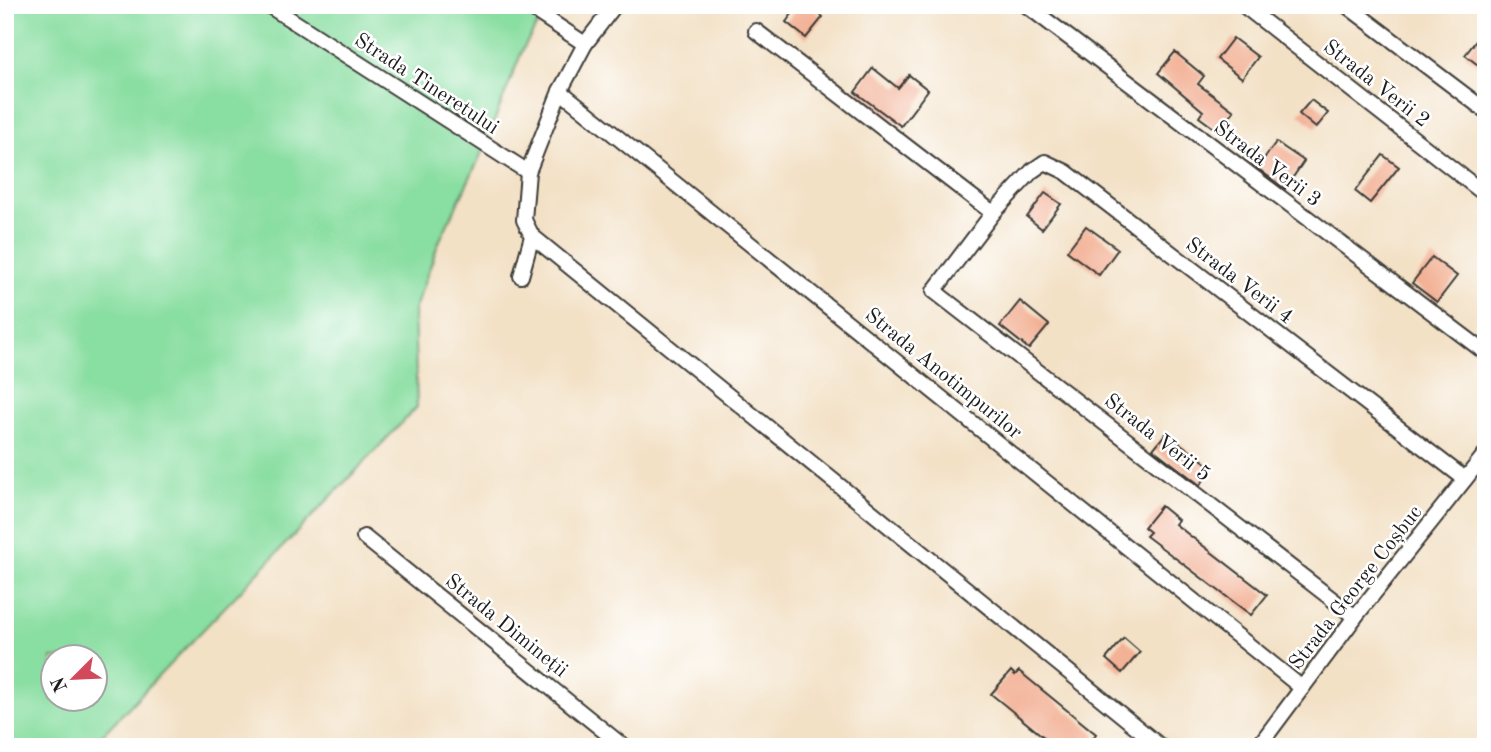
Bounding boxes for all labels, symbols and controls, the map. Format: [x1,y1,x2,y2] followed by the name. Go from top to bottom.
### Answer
[350,30,502,139] street label: Strada Tineretului
[1319,36,1433,132] street label: Strada Verii 2
[1209,117,1325,211] street label: Strada Verii 3
[1181,234,1297,328] street label: Strada Verii 4
[861,305,1026,444] street label: Strada Anotimpurilor
[1100,390,1214,486] street label: Strada Verii 5
[1286,502,1427,675] street label: Strada George Coșbuc
[440,571,571,683] street label: Strada Dimineții
[38,644,108,714] north arrow
[49,673,72,694] text: N

